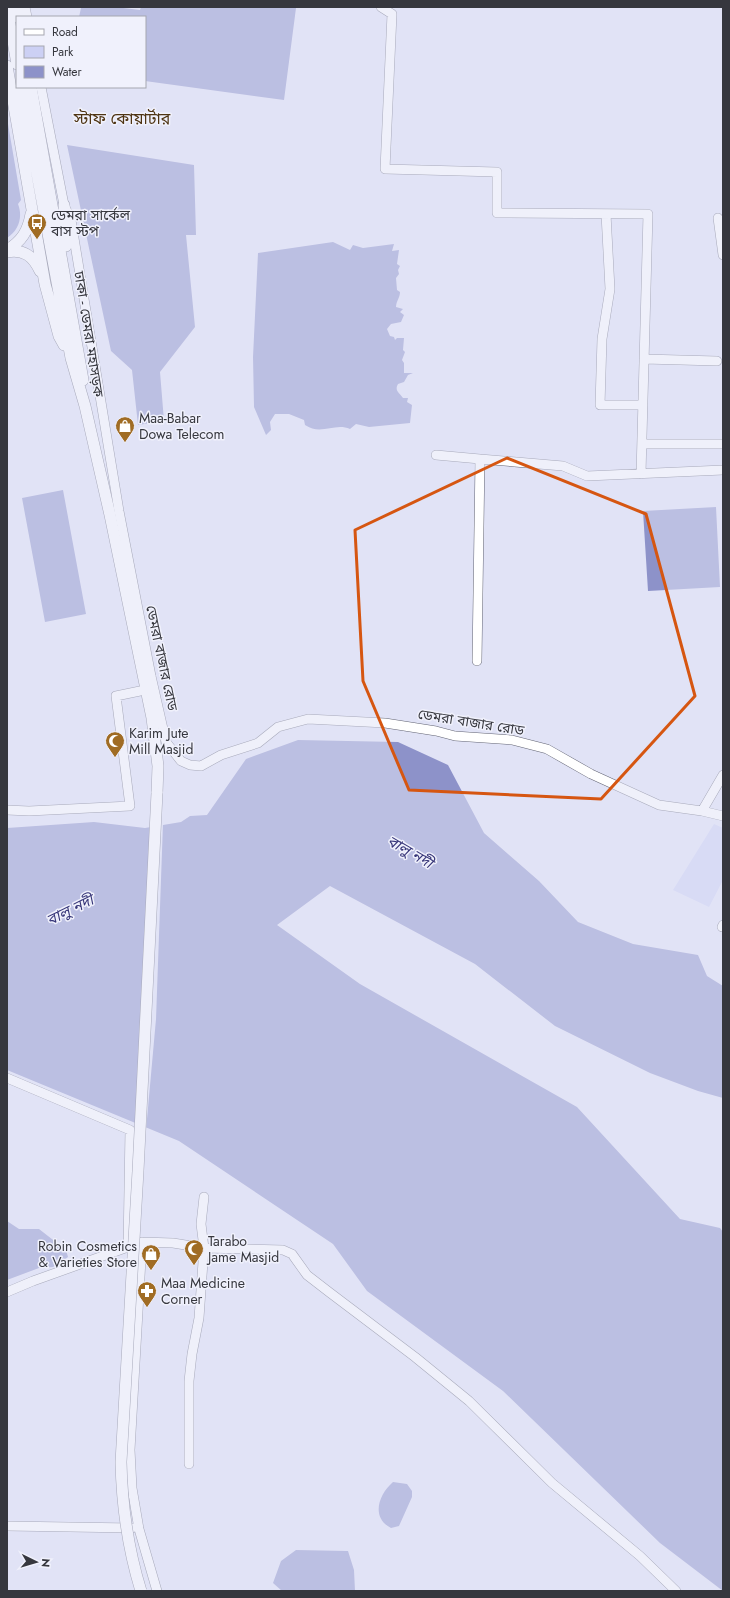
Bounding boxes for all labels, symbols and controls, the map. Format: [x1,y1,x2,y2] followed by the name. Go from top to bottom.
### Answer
[16,16,146,88] legend
[52,23,78,41] text: Road
[52,43,74,61] text: Park
[52,63,83,81] text: Water
[73,107,171,130] district label: স্টাফ কোয়ার্টার
[50,205,131,241] place label: ডেমরা সার্কেল বাস স্টপ
[26,212,48,240] bus stop icon: ডেমরা সার্কেল বাস স্টপ
[69,269,109,399] street label: ঢাকা - ডেমরা মহাসড়ক
[139,408,224,444] place label: Maa-Babar Dowa Telecom
[114,415,136,443] shop icon: Maa-Babar Dowa Telecom
[141,603,183,714] street label: ডেমরা বাজার রোড
[416,704,527,740] street label: ডেমরা বাজার রোড
[129,723,193,759] place label: Karim Jute Mill Masjid
[104,730,126,758] mosque icon: Karim Jute Mill Masjid
[383,830,440,875] water label: বালু নদী
[43,888,100,931] water label: বালু নদী
[206,1231,279,1267] place label: Tarabo Jame Masjid
[38,1236,137,1272] place label: Robin Cosmetics & Varieties Store
[183,1238,205,1266] mosque icon: Tarabo Jame Masjid
[140,1243,162,1271] shop icon: Robin Cosmetics & Varieties Store
[161,1273,245,1309] place label: Maa Medicine Corner
[136,1280,158,1308] pharmacy icon: Maa Medicine Corner
[16,1542,56,1582] north arrow
[38,1558,54,1568] text: N

